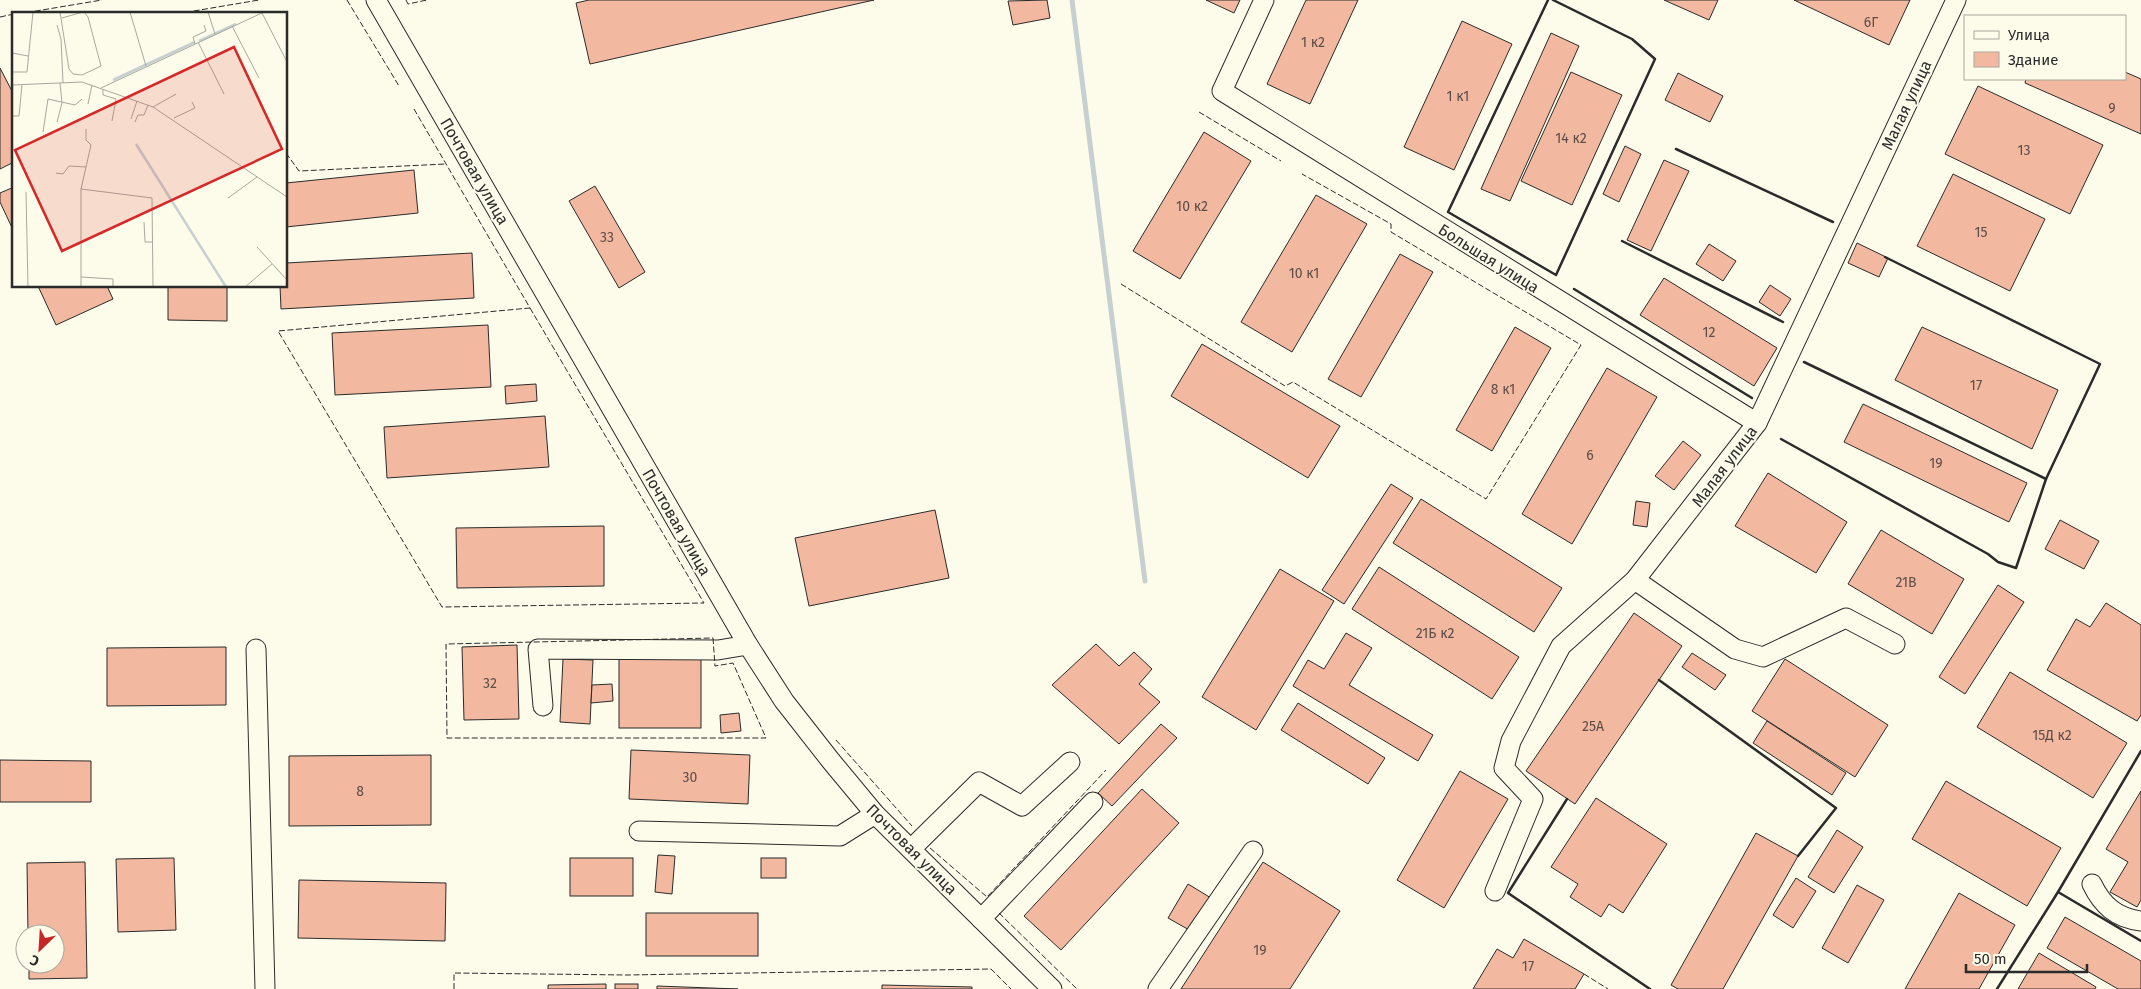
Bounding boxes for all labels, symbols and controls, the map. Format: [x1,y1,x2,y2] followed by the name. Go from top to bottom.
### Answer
[12,12,288,288] inset map
[1864,14,1878,31] house number: 6Г
[1964,15,2126,80] legend
[2008,26,2050,44] text: Улица
[1301,34,1325,51] house number: 1 к2
[2008,51,2058,69] text: Здание
[1877,57,1936,153] street label: Малая улица
[1447,88,1469,105] house number: 1 к1
[2108,100,2116,117] house number: 9
[436,114,513,228] street label: Почтовая улица
[1555,130,1587,147] house number: 14 к2
[2017,142,2031,159] house number: 13
[1176,198,1208,215] house number: 10 к2
[1435,220,1543,297] street label: Большая улица
[1974,224,1988,241] house number: 15
[600,229,614,246] house number: 33
[1289,265,1319,282] house number: 10 к1
[1703,324,1716,341] house number: 12
[1970,377,1982,394] house number: 17
[1491,381,1515,398] house number: 8 к1
[1688,422,1761,511] street label: Малая улица
[1586,447,1594,464] house number: 6
[1929,455,1943,472] house number: 19
[638,465,715,579] street label: Почтовая улица
[1895,574,1917,591] house number: 21В
[1416,625,1454,642] house number: 21Б к2
[483,675,497,692] house number: 32
[1582,718,1604,735] house number: 25А
[2032,727,2072,744] house number: 15Д к2
[683,769,698,786] house number: 30
[356,783,364,800] house number: 8
[862,800,961,899] street label: Почтовая улица
[15,924,65,974] north arrow
[1253,942,1267,959] house number: 19
[1966,942,2087,974] scale bar
[1974,950,2007,968] text: 50 m
[27,951,42,970] text: С
[1522,958,1534,975] house number: 17

